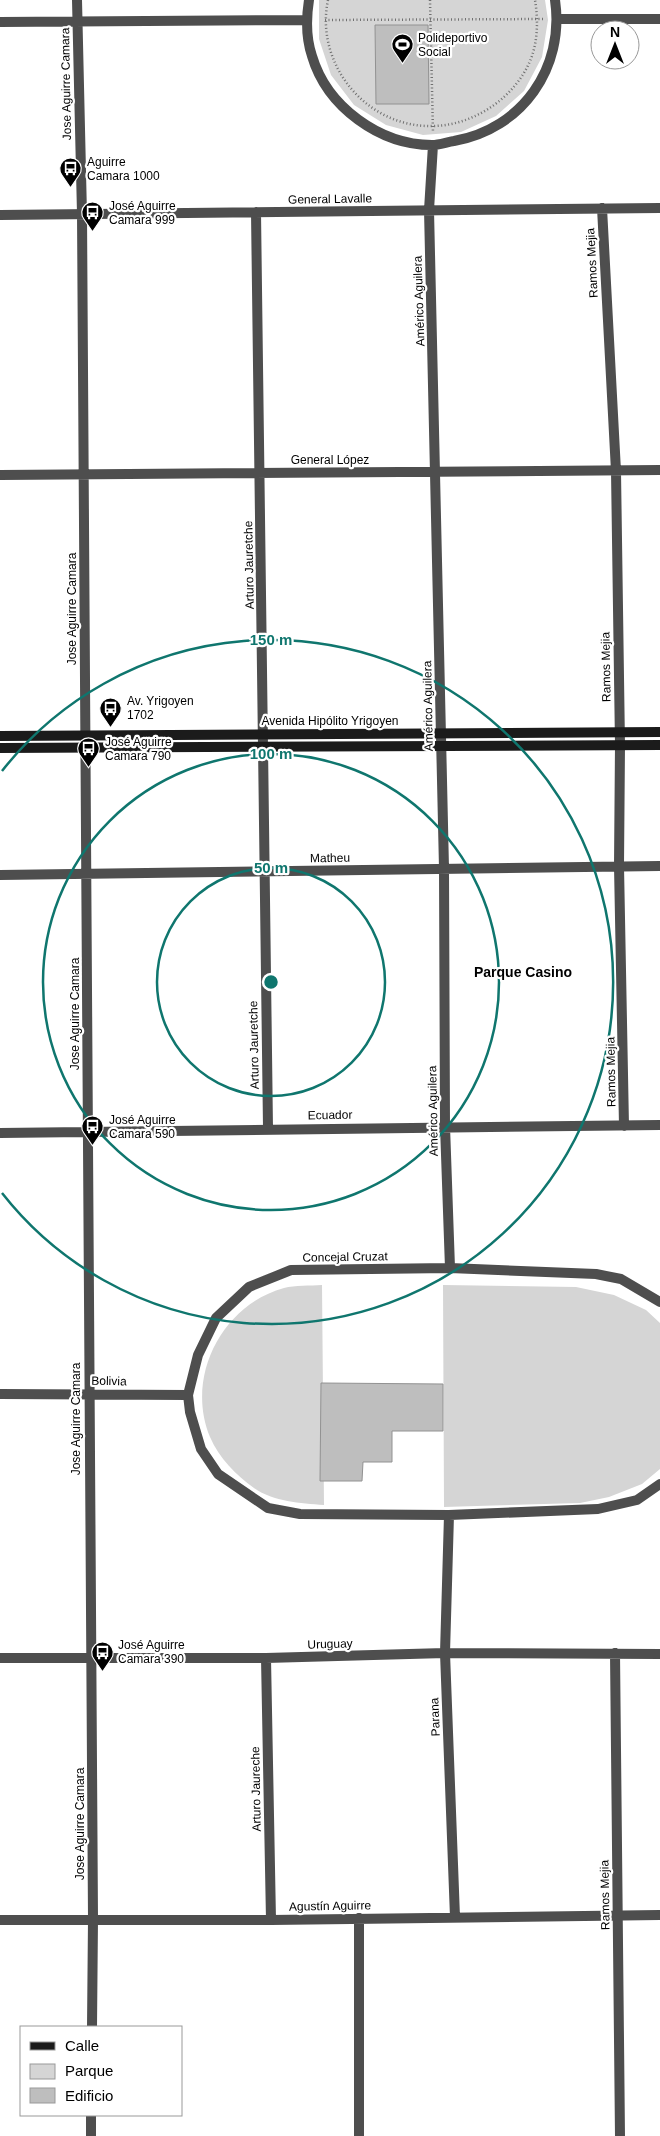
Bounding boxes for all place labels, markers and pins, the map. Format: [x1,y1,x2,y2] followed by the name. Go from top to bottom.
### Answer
[418,31,488,59] place label: Polideportivo Social
[390,33,414,64] sports icon: Polideportivo Social
[87,155,160,183] place label: Aguirre Camara 1000
[59,157,83,188] bus stop icon: Aguirre Camara 1000
[109,199,176,227] place label: José Aguirre Camara 999
[81,201,105,232] bus stop icon: José Aguirre Camara 999
[127,694,194,722] place label: Av. Yrigoyen 1702
[99,696,123,727] bus stop icon: Av. Yrigoyen 1702
[105,735,172,763] place label: José Aguirre Camara 790
[77,737,101,768] bus stop icon: José Aguirre Camara 790
[262,973,280,991] centre of rings
[109,1113,176,1141] place label: José Aguirre Camara 590
[81,1115,105,1146] bus stop icon: José Aguirre Camara 590
[118,1638,185,1666] place label: José Aguirre Camara 390
[90,1640,114,1671] bus stop icon: José Aguirre Camara 390

